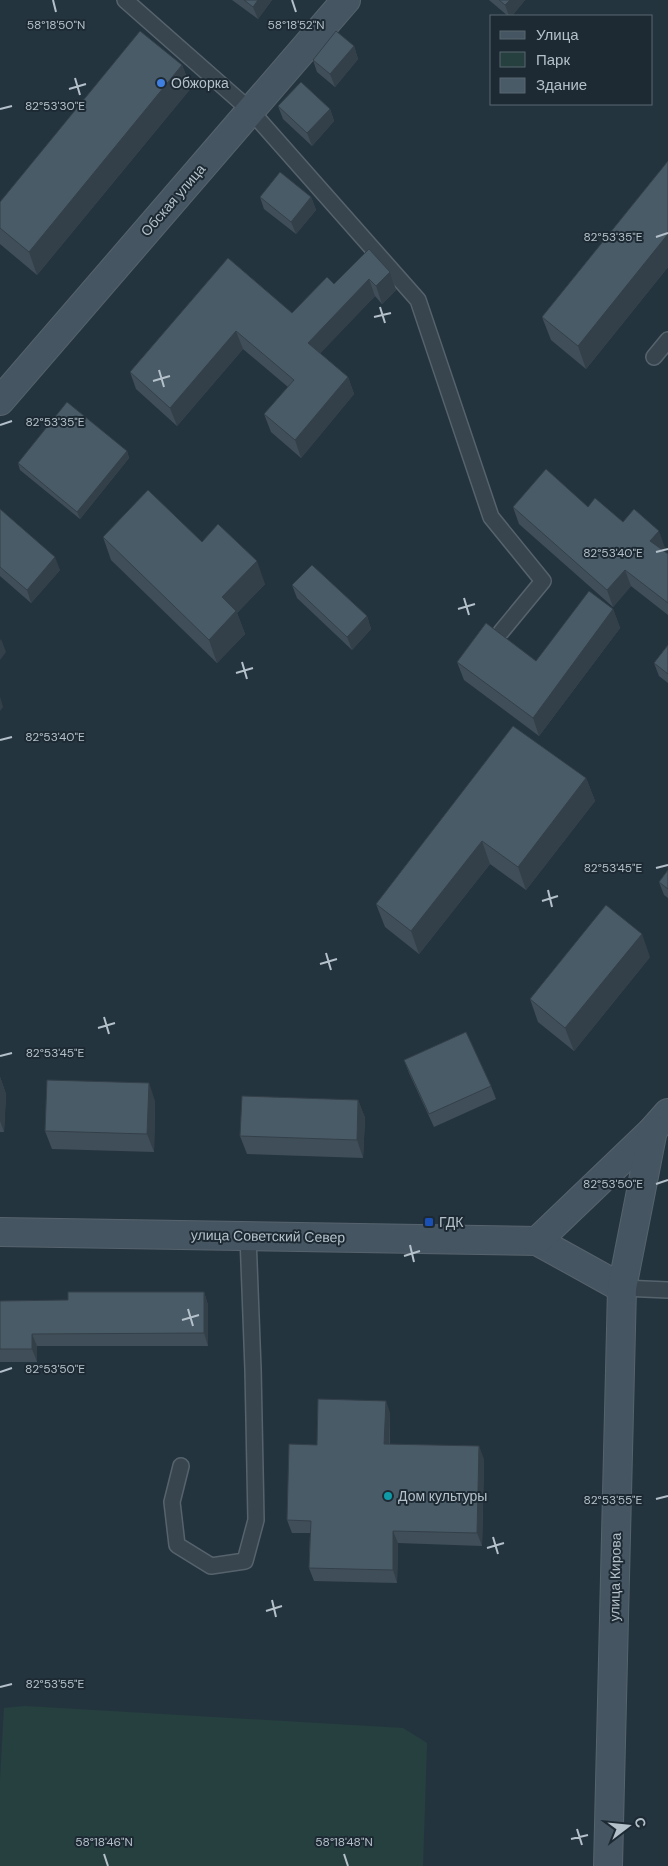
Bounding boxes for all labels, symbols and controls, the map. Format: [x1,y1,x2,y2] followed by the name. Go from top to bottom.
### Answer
[490,15,653,105] legend
[27,17,85,33] text: 58°18'50"N
[267,17,325,33] text: 58°18'52"N
[536,25,579,45] text: Улица
[536,50,570,70] text: Парк
[171,74,229,92] place label: Обжорка
[536,75,587,95] text: Здание
[155,77,167,89] marker: Обжорка
[25,98,85,114] text: 82°53'30"E
[137,160,209,240] street label: Обская улица
[584,229,643,245] text: 82°53'35"E
[26,414,85,430] text: 82°53'35"E
[583,545,643,561] text: 82°53'40"E
[25,729,85,745] text: 82°53'40"E
[584,860,642,876] text: 82°53'45"E
[26,1045,84,1061] text: 82°53'45"E
[583,1176,643,1192] text: 82°53'50"E
[439,1213,464,1231] place label: ГДК
[423,1216,435,1228] marker: ГДК
[191,1226,345,1246] street label: улица Советский Север
[25,1361,85,1377] text: 82°53'50"E
[398,1487,487,1505] place label: Дом культуры
[382,1490,394,1502] marker: Дом культуры
[584,1492,643,1508] text: 82°53'55"E
[605,1532,625,1622] street label: улица Кирова
[26,1676,85,1692] text: 82°53'55"E
[603,1801,653,1851] north arrow
[630,1815,651,1830] text: С
[75,1834,133,1850] text: 58°18'46"N
[315,1834,373,1850] text: 58°18'48"N

